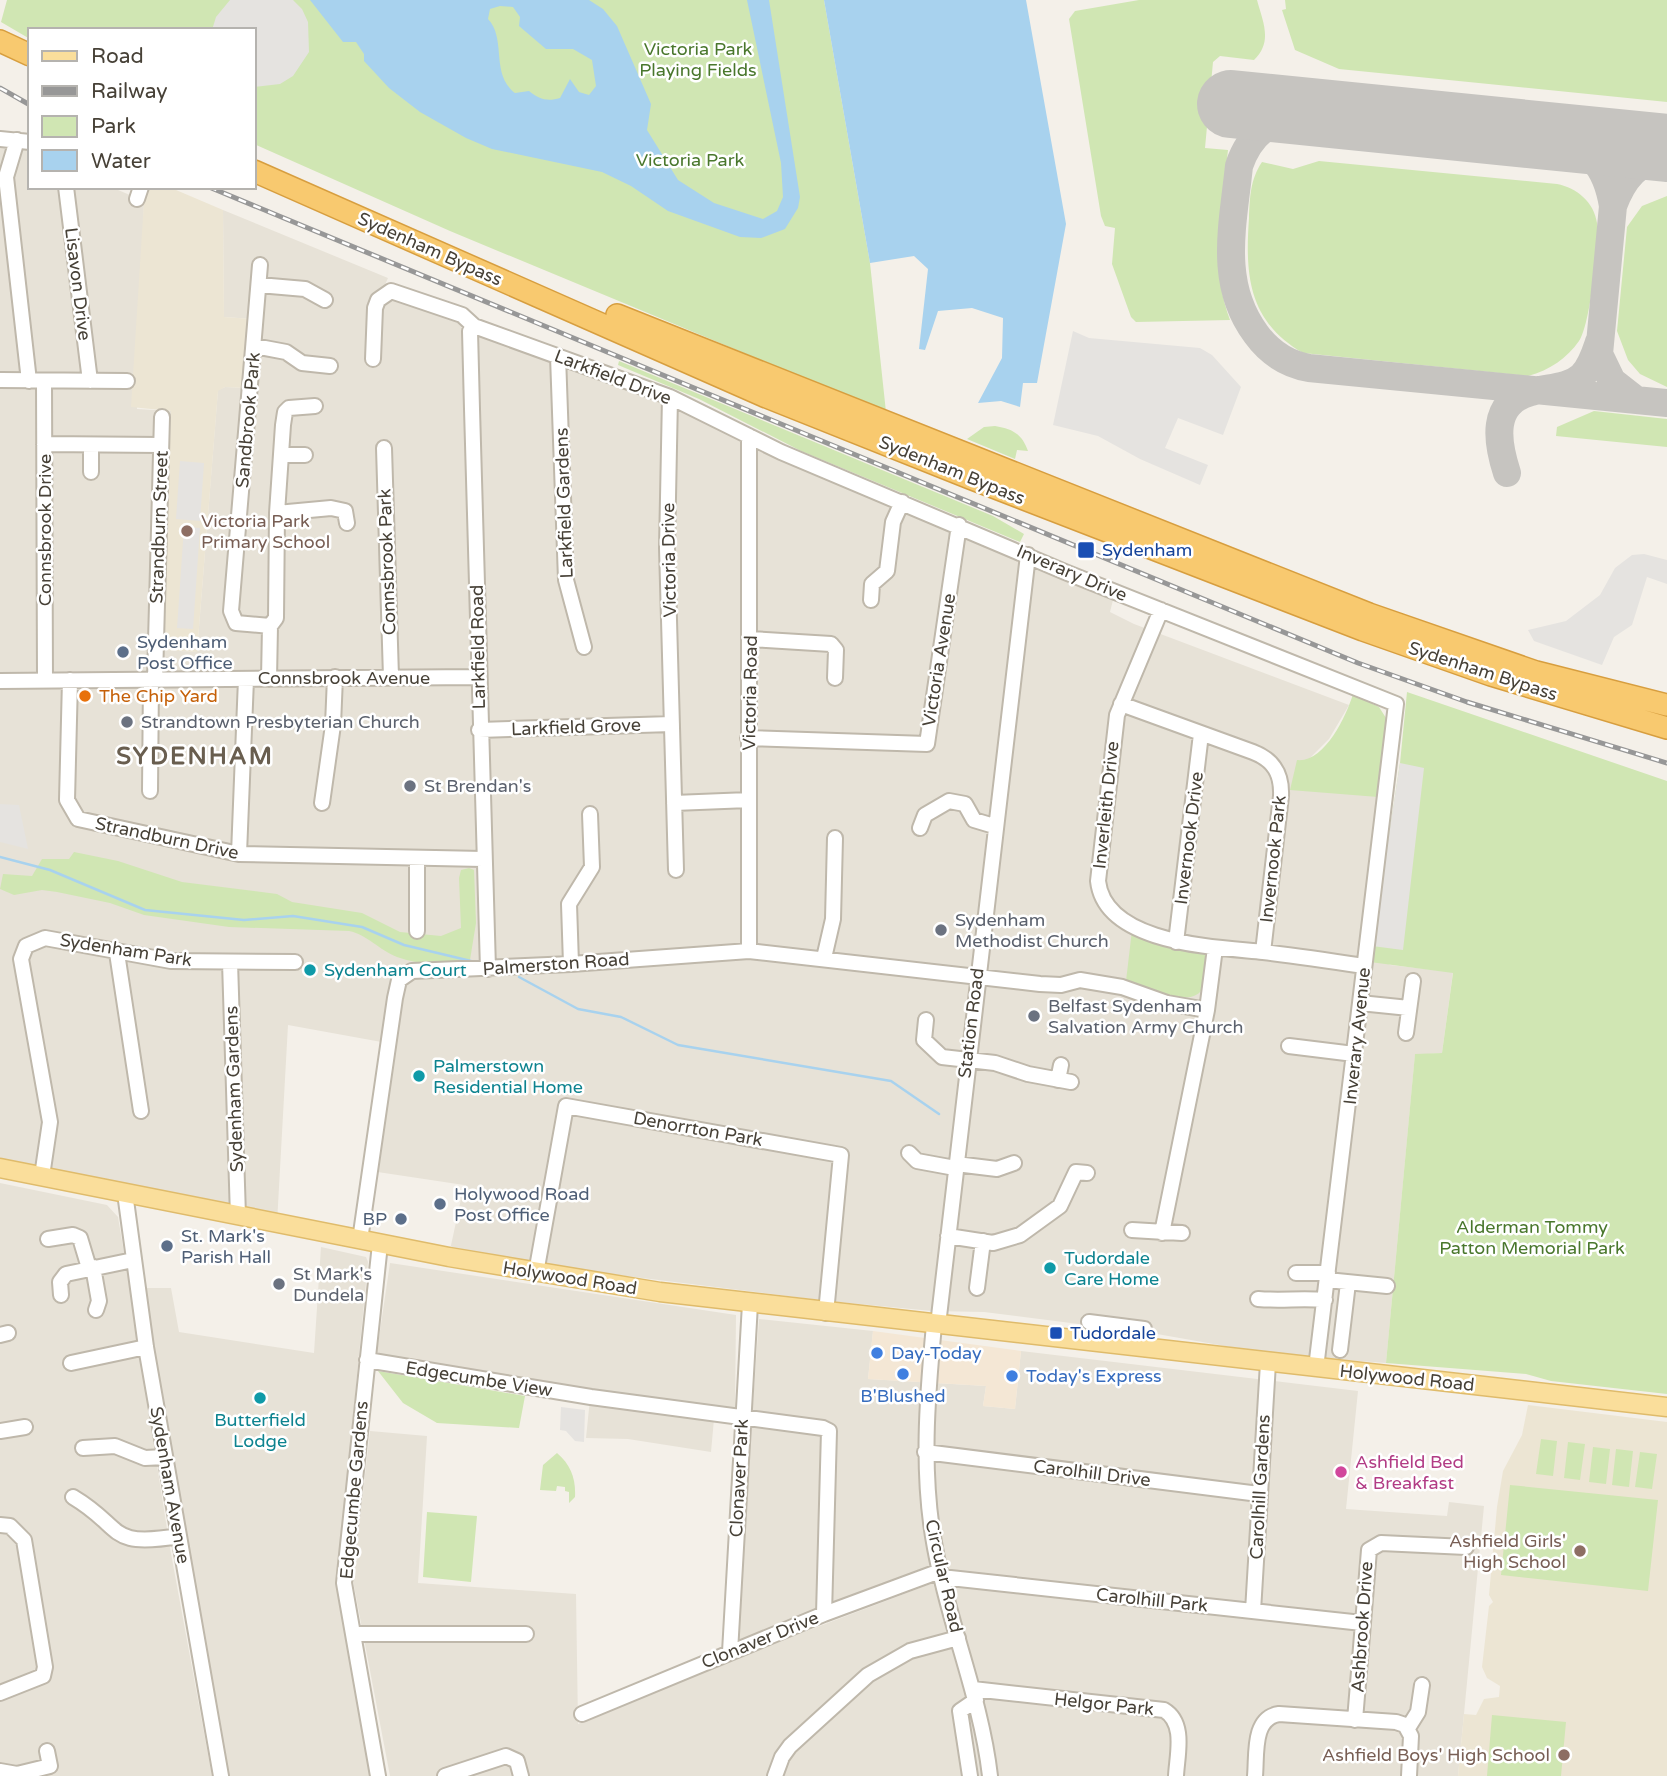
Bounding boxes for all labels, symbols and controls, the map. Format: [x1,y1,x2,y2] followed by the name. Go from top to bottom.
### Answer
[28,28,256,189] legend
[639,38,757,81] park label: Victoria Park Playing Fields
[91,44,144,69] text: Road
[91,79,168,104] text: Railway
[91,114,136,139] text: Park
[91,149,151,174] text: Water
[636,149,745,171] park label: Victoria Park
[354,207,506,291] street label: Sydenham Bypass
[60,226,96,342] street label: Lisavon Drive
[551,345,675,409] street label: Larkfield Drive
[231,351,265,489] street label: Sandbrook Park
[550,427,578,579] street label: Larkfield Gardens
[876,431,1028,509] street label: Sydenham Bypass
[145,450,173,604] street label: Strandburn Street
[34,454,56,606] street label: Connsbrook Drive
[373,488,401,636] street label: Connsbrook Park
[657,503,681,617] street label: Victoria Drive
[201,510,330,553] place label: Victoria Park Primary School
[179,523,195,539] marker: Victoria Park Primary School
[1102,539,1192,561] place label: Sydenham
[1013,540,1131,606] street label: Inverary Drive
[1076,540,1096,560] marker: Sydenham
[466,585,490,709] street label: Larkfield Road
[918,592,960,728] street label: Victoria Avenue
[137,631,233,674] place label: Sydenham Post Office
[738,635,762,751] street label: Victoria Road
[1406,637,1560,705] street label: Sydenham Bypass
[115,644,131,660] marker: Sydenham Post Office
[258,667,430,689] street label: Connsbrook Avenue
[99,685,218,707] place label: The Chip Yard
[77,688,93,704] marker: The Chip Yard
[141,711,420,733] place label: Strandtown Presbyterian Church
[119,714,135,730] marker: Strandtown Presbyterian Church
[511,714,641,740] street label: Larkfield Grove
[1088,740,1124,870] street label: Inverleith Drive
[116,742,274,771] district label: SYDENHAM
[1170,770,1208,906] street label: Invernook Drive
[424,775,531,797] place label: St Brendan's
[402,778,418,794] marker: St Brendan's
[1255,794,1291,924] street label: Invernook Park
[93,812,241,864] street label: Strandburn Drive
[955,909,1109,952] place label: Sydenham Methodist Church
[933,922,949,938] marker: Sydenham Methodist Church
[58,929,194,971] street label: Sydenham Park
[482,948,630,980] street label: Palmerston Road
[324,959,467,981] place label: Sydenham Court
[302,962,318,978] marker: Sydenham Court
[1339,966,1375,1106] street label: Inverary Avenue
[953,967,989,1079] street label: Station Road
[1048,995,1243,1038] place label: Belfast Sydenham Salvation Army Church
[220,1005,248,1173] street label: Sydenham Gardens
[1026,1008,1042,1024] marker: Belfast Sydenham Salvation Army Church
[433,1055,583,1098] place label: Palmerstown Residential Home
[411,1068,427,1084] marker: Palmerstown Residential Home
[632,1107,765,1151] street label: Denorrton Park
[454,1183,590,1226] place label: Holywood Road Post Office
[432,1196,448,1212] marker: Holywood Road Post Office
[362,1208,387,1230] place label: BP
[393,1211,409,1227] marker: BP
[1439,1216,1625,1259] park label: Alderman Tommy Patton Memorial Park
[181,1225,271,1268] place label: St. Mark's Parish Hall
[159,1238,175,1254] marker: St. Mark's Parish Hall
[1064,1247,1159,1290] place label: Tudordale Care Home
[501,1257,639,1299] street label: Holywood Road
[1042,1260,1058,1276] marker: Tudordale Care Home
[293,1263,372,1306] place label: St Mark's Dundela
[271,1276,287,1292] marker: St Mark's Dundela
[1070,1322,1156,1344] place label: Tudordale
[1048,1325,1064,1341] marker: Tudordale
[891,1342,982,1364] place label: Day-Today
[869,1345,885,1361] marker: Day-Today
[404,1357,554,1401] street label: Edgecumbe View
[1338,1360,1476,1396] street label: Holywood Road
[1026,1365,1162,1387] place label: Today's Express
[895,1366,911,1382] marker: B'Blushed
[1004,1368,1020,1384] marker: Today's Express
[860,1385,946,1407] place label: B'Blushed
[252,1390,268,1406] marker: Butterfield Lodge
[335,1400,373,1580] street label: Edgecumbe Gardens
[145,1405,195,1565] street label: Sydenham Avenue
[214,1409,306,1452] place label: Butterfield Lodge
[1245,1414,1275,1560] street label: Carolhill Gardens
[725,1418,753,1538] street label: Clonaver Park
[1355,1451,1464,1494] place label: Ashfield Bed & Breakfast
[1032,1455,1152,1491] street label: Carolhill Drive
[1333,1464,1349,1480] marker: Ashfield Bed & Breakfast
[920,1517,968,1635] street label: Circular Road
[1449,1530,1566,1573] place label: Ashfield Girls' High School
[1572,1543,1588,1559] marker: Ashfield Girls' High School
[1346,1561,1378,1693] street label: Ashbrook Drive
[1095,1583,1209,1617] street label: Carolhill Park
[698,1607,822,1673] street label: Clonaver Drive
[1053,1688,1155,1720] street label: Helgor Park
[1322,1744,1550,1766] place label: Ashfield Boys' High School
[1556,1747,1572,1763] marker: Ashfield Boys' High School

